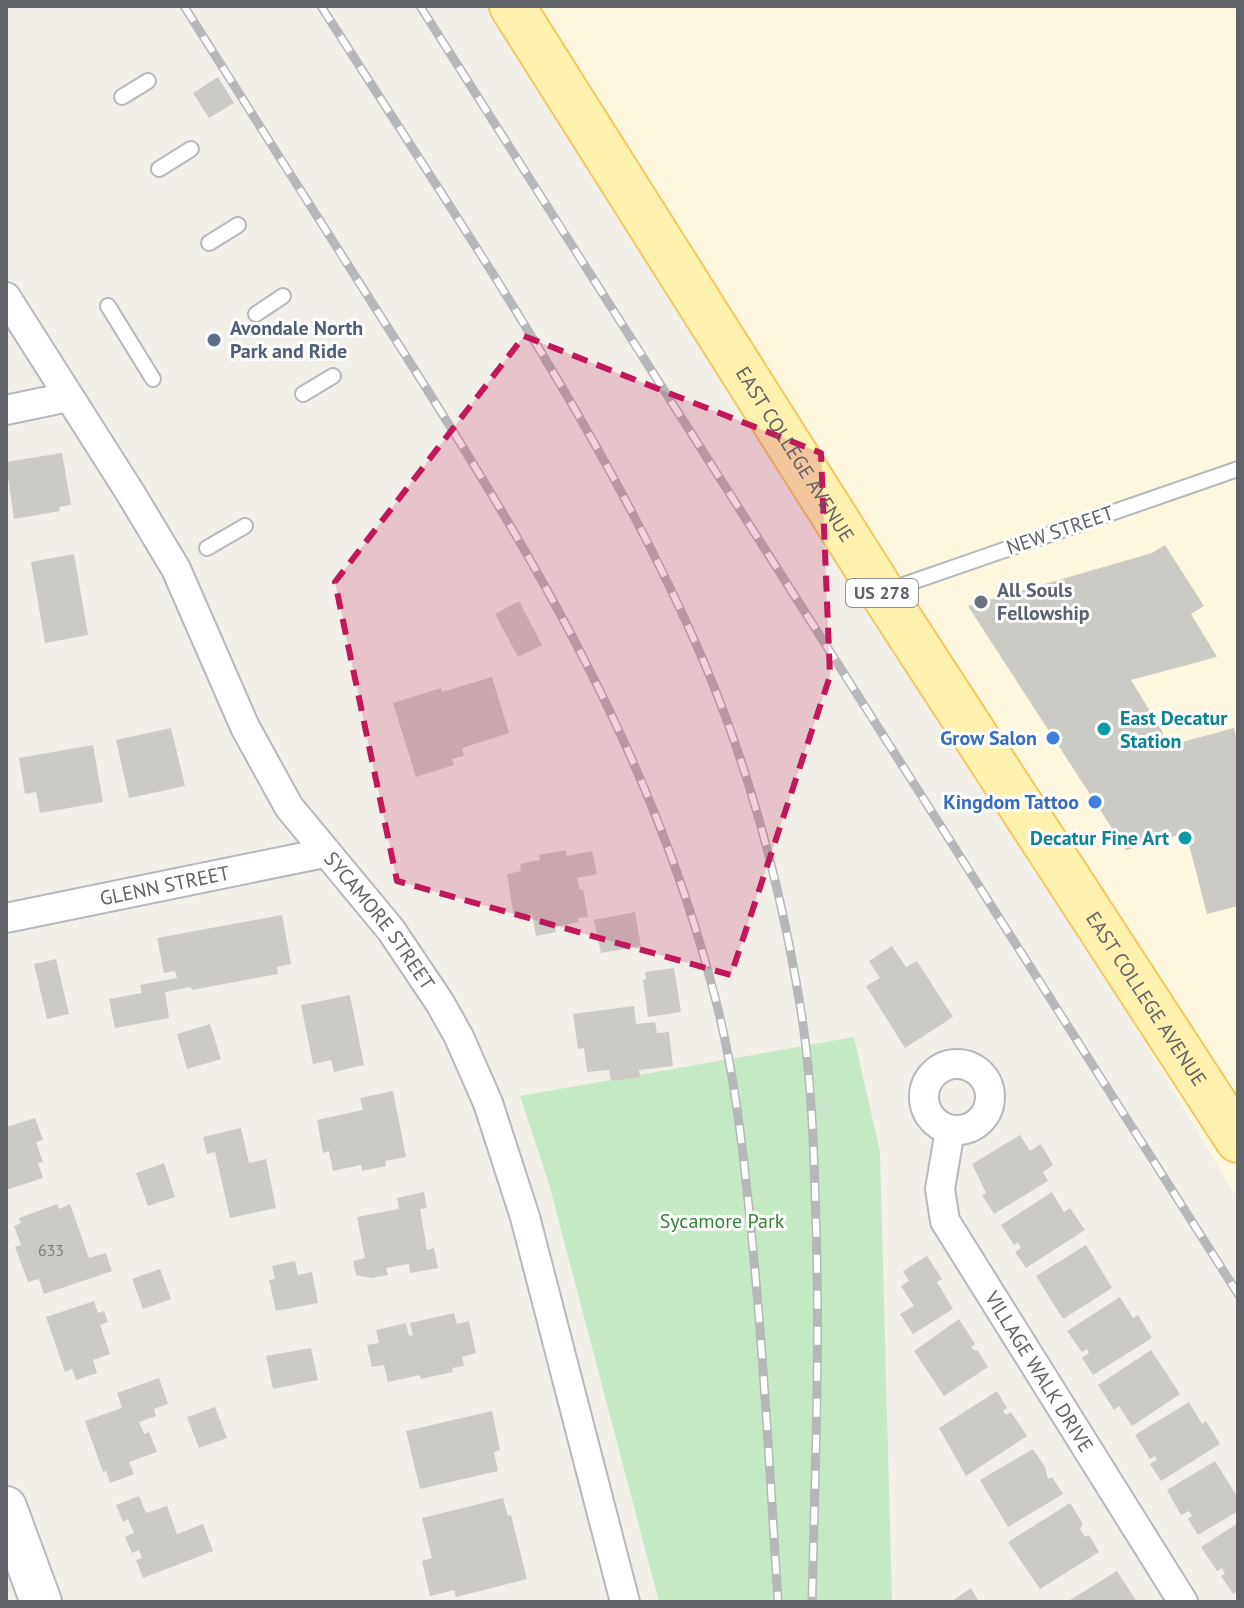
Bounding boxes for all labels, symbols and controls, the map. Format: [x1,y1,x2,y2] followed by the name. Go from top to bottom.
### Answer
[230,315,363,364] place label: Avondale North Park and Ride
[205,331,223,349] marker: Avondale North Park and Ride
[730,362,860,547] street label: EAST COLLEGE AVENUE
[1003,500,1117,560] street label: NEW STREET
[997,577,1090,626] place label: All Souls Fellowship
[846,579,918,607] road number: US 278
[972,593,990,611] marker: All Souls Fellowship
[1120,705,1227,754] place label: East Decatur Station
[1095,720,1113,738] marker: East Decatur Station
[940,725,1037,751] place label: Grow Salon
[1044,729,1062,747] marker: Grow Salon
[943,789,1079,815] place label: Kingdom Tattoo
[1086,793,1104,811] marker: Kingdom Tattoo
[1030,825,1169,851] place label: Decatur Fine Art
[1176,829,1194,847] marker: Decatur Fine Art
[318,846,440,995] street label: SYCAMORE STREET
[98,860,232,911] street label: GLENN STREET
[1080,907,1212,1091] street label: EAST COLLEGE AVENUE
[660,1208,785,1234] park label: Sycamore Park
[38,1240,64,1260] house number: 633
[979,1286,1099,1457] street label: VILLAGE WALK DRIVE

